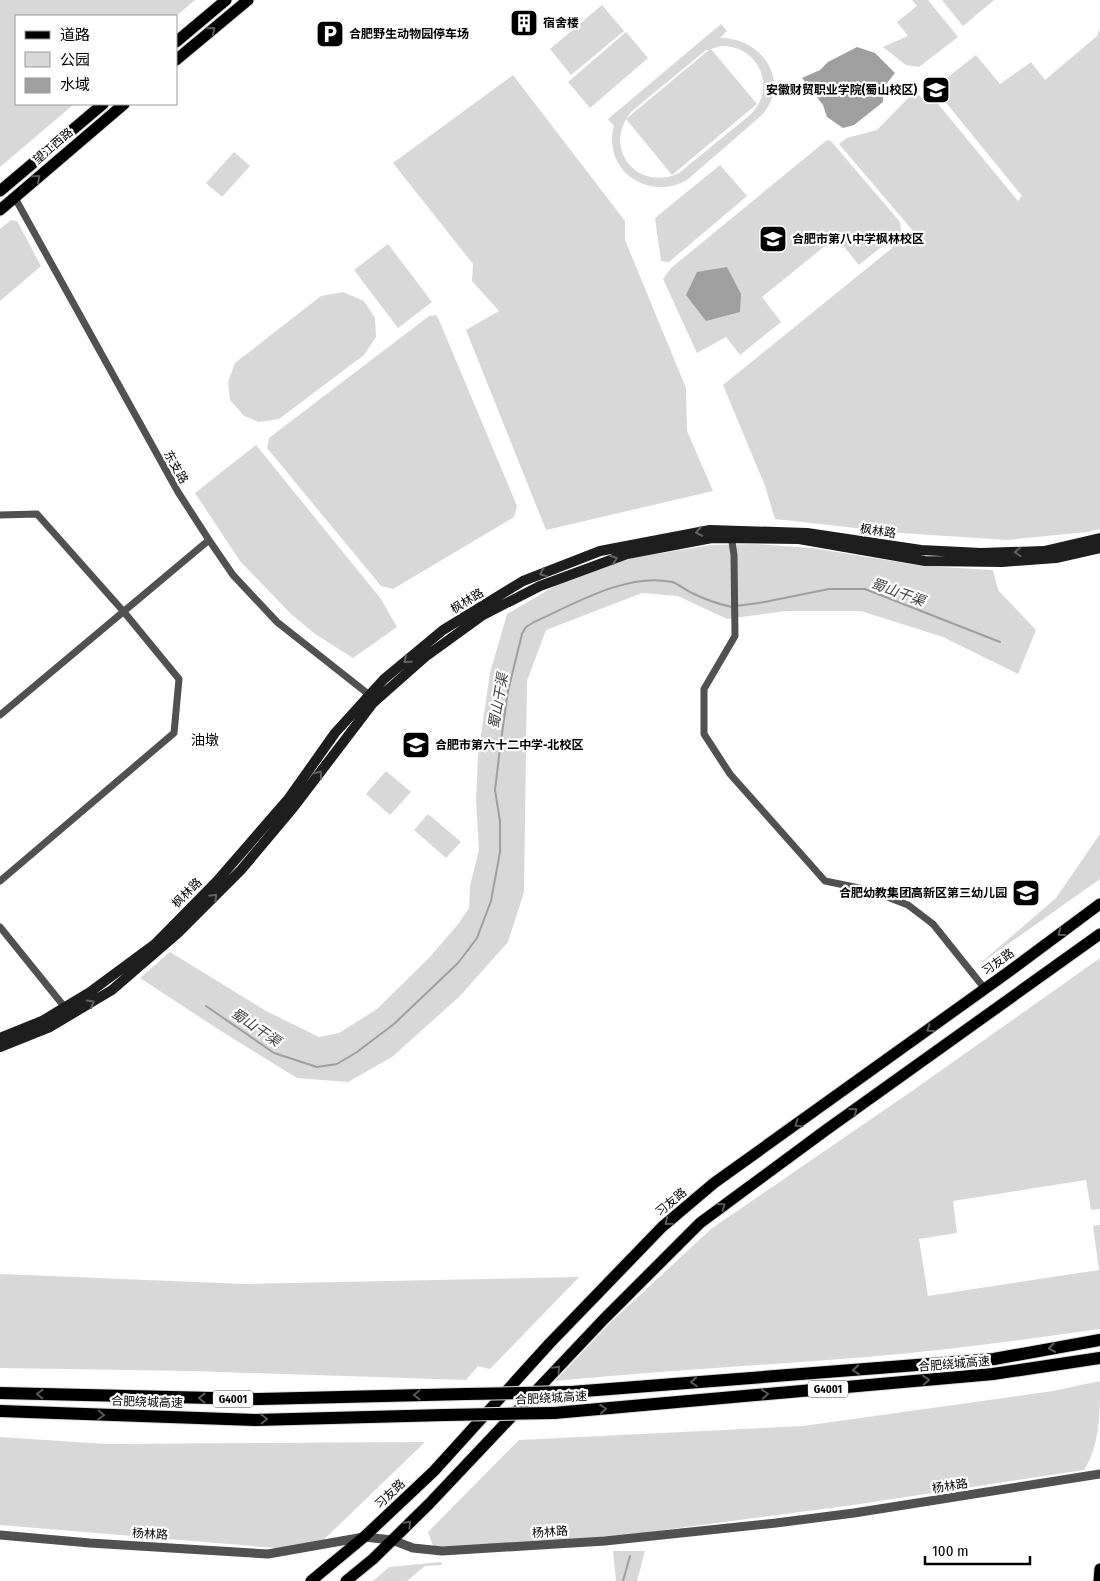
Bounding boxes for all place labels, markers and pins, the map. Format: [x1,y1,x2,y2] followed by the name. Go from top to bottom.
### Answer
[509,8,539,38] building icon: 宿舍楼
[543,16,579,30] place label: 宿舍楼
[315,19,345,49] parking icon: 合肥野生动物园停车场
[349,27,469,41] place label: 合肥野生动物园停车场
[921,75,951,105] school or university icon: 安徽财贸职业学院(蜀山校区)
[766,83,917,97] place label: 安徽财贸职业学院(蜀山校区)
[758,224,788,254] school or university icon: 合肥市第八中学枫林校区
[792,232,924,246] place label: 合肥市第八中学枫林校区
[401,730,431,760] school or university icon: 合肥市第六十二中学-北校区
[435,738,584,752] place label: 合肥市第六十二中学-北校区
[1011,878,1041,908] school or university icon: 合肥幼教集团高新区第三幼儿园
[839,886,1007,900] place label: 合肥幼教集团高新区第三幼儿园

